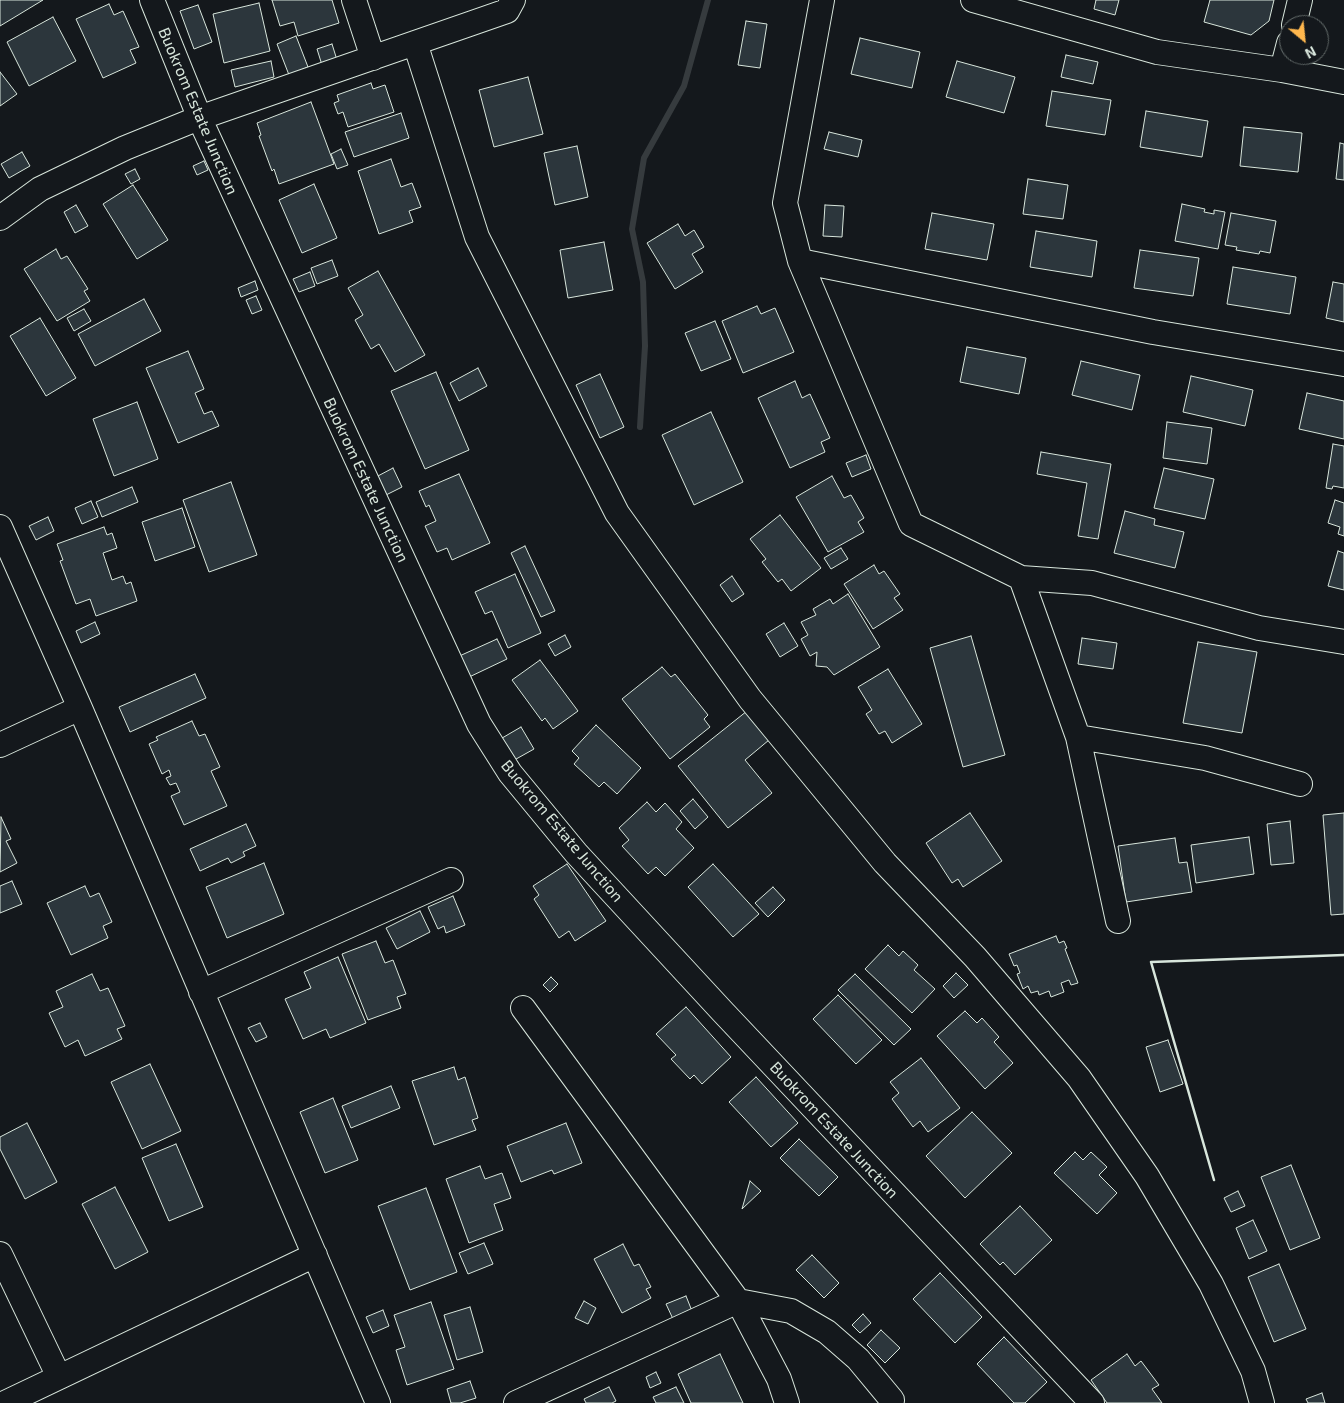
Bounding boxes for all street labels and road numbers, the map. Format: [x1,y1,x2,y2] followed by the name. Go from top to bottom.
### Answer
[154,25,242,197] street label: Buokrom Estate Junction
[319,395,413,565] street label: Buokrom Estate Junction
[497,756,627,906] street label: Buokrom Estate Junction
[766,1058,902,1202] street label: Buokrom Estate Junction

